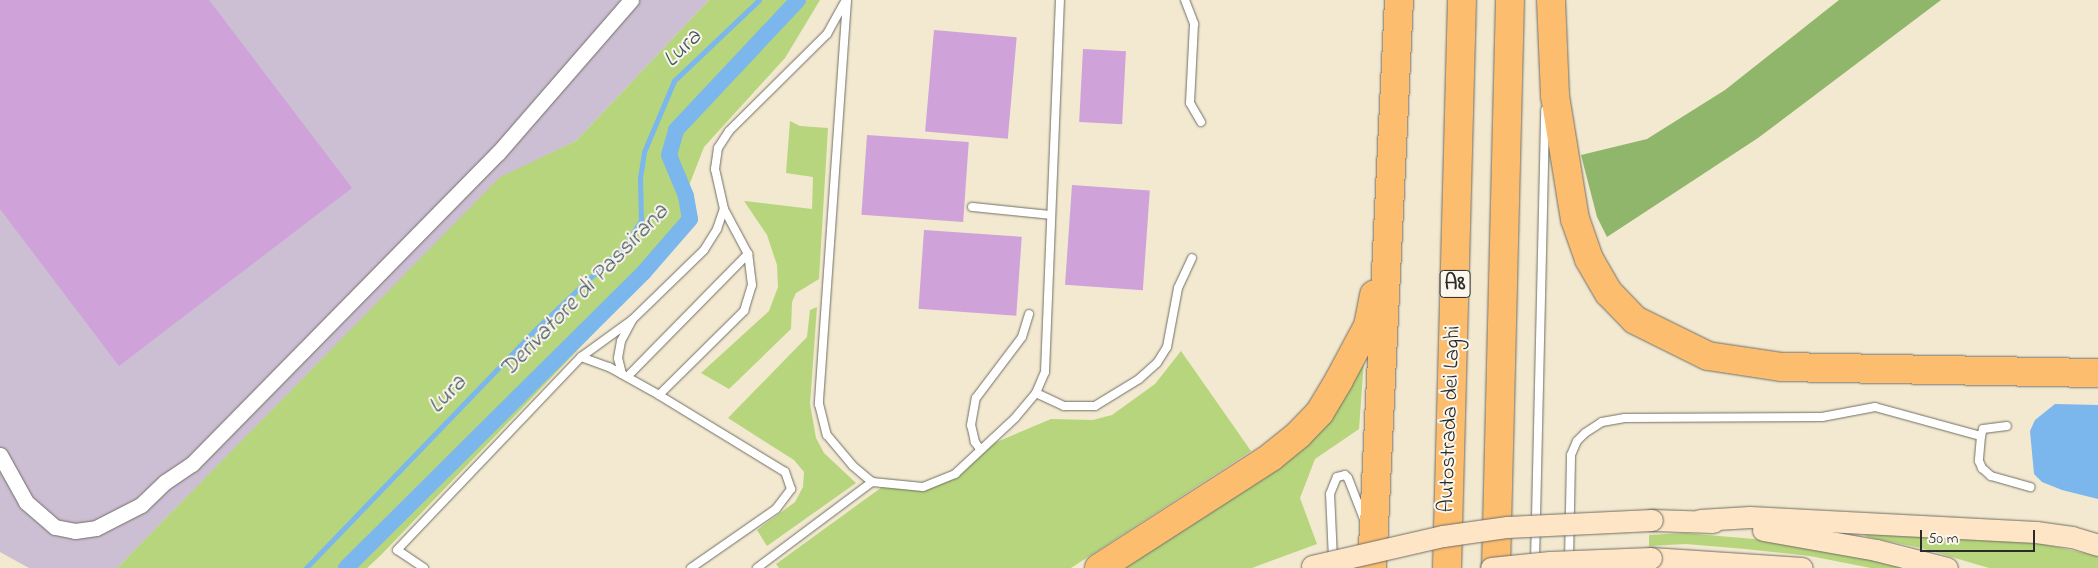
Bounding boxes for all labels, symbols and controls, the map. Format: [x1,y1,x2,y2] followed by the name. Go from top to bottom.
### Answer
[658,24,708,74] water label: Lura
[495,198,675,384] water label: Derivatore di Passirana
[1439,266,1471,302] road number: A8
[1435,325,1467,513] street label: Autostrada dei Laghi
[423,370,473,420] water label: Lura
[1923,520,2038,552] scale bar
[1928,528,1958,550] text: 50 m

